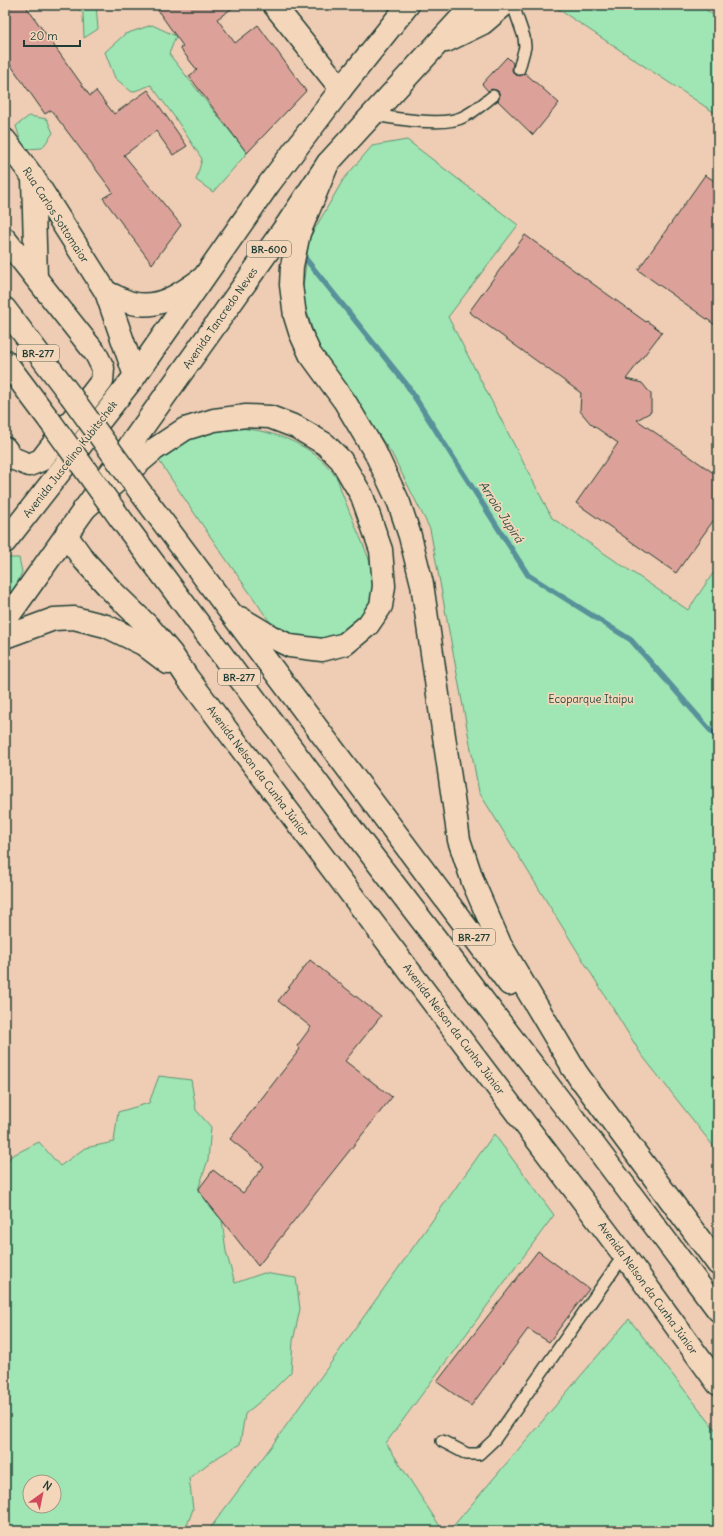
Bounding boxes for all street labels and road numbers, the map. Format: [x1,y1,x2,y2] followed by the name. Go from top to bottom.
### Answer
[20,165,92,266] street label: Rua Carlos Sottomaior
[247,241,291,257] road number: BR-600
[180,265,260,371] street label: Avenida Tancredo Neves
[17,345,59,361] road number: BR-277
[20,397,120,520] street label: Avenida Juscelino Kubitschek
[218,669,260,685] road number: BR-277
[204,703,312,840] street label: Avenida Nelson da Cunha Júnior
[453,929,495,945] road number: BR-277
[400,961,508,1098] street label: Avenida Nelson da Cunha Júnior
[595,1219,701,1357] street label: Avenida Nelson da Cunha Júnior

